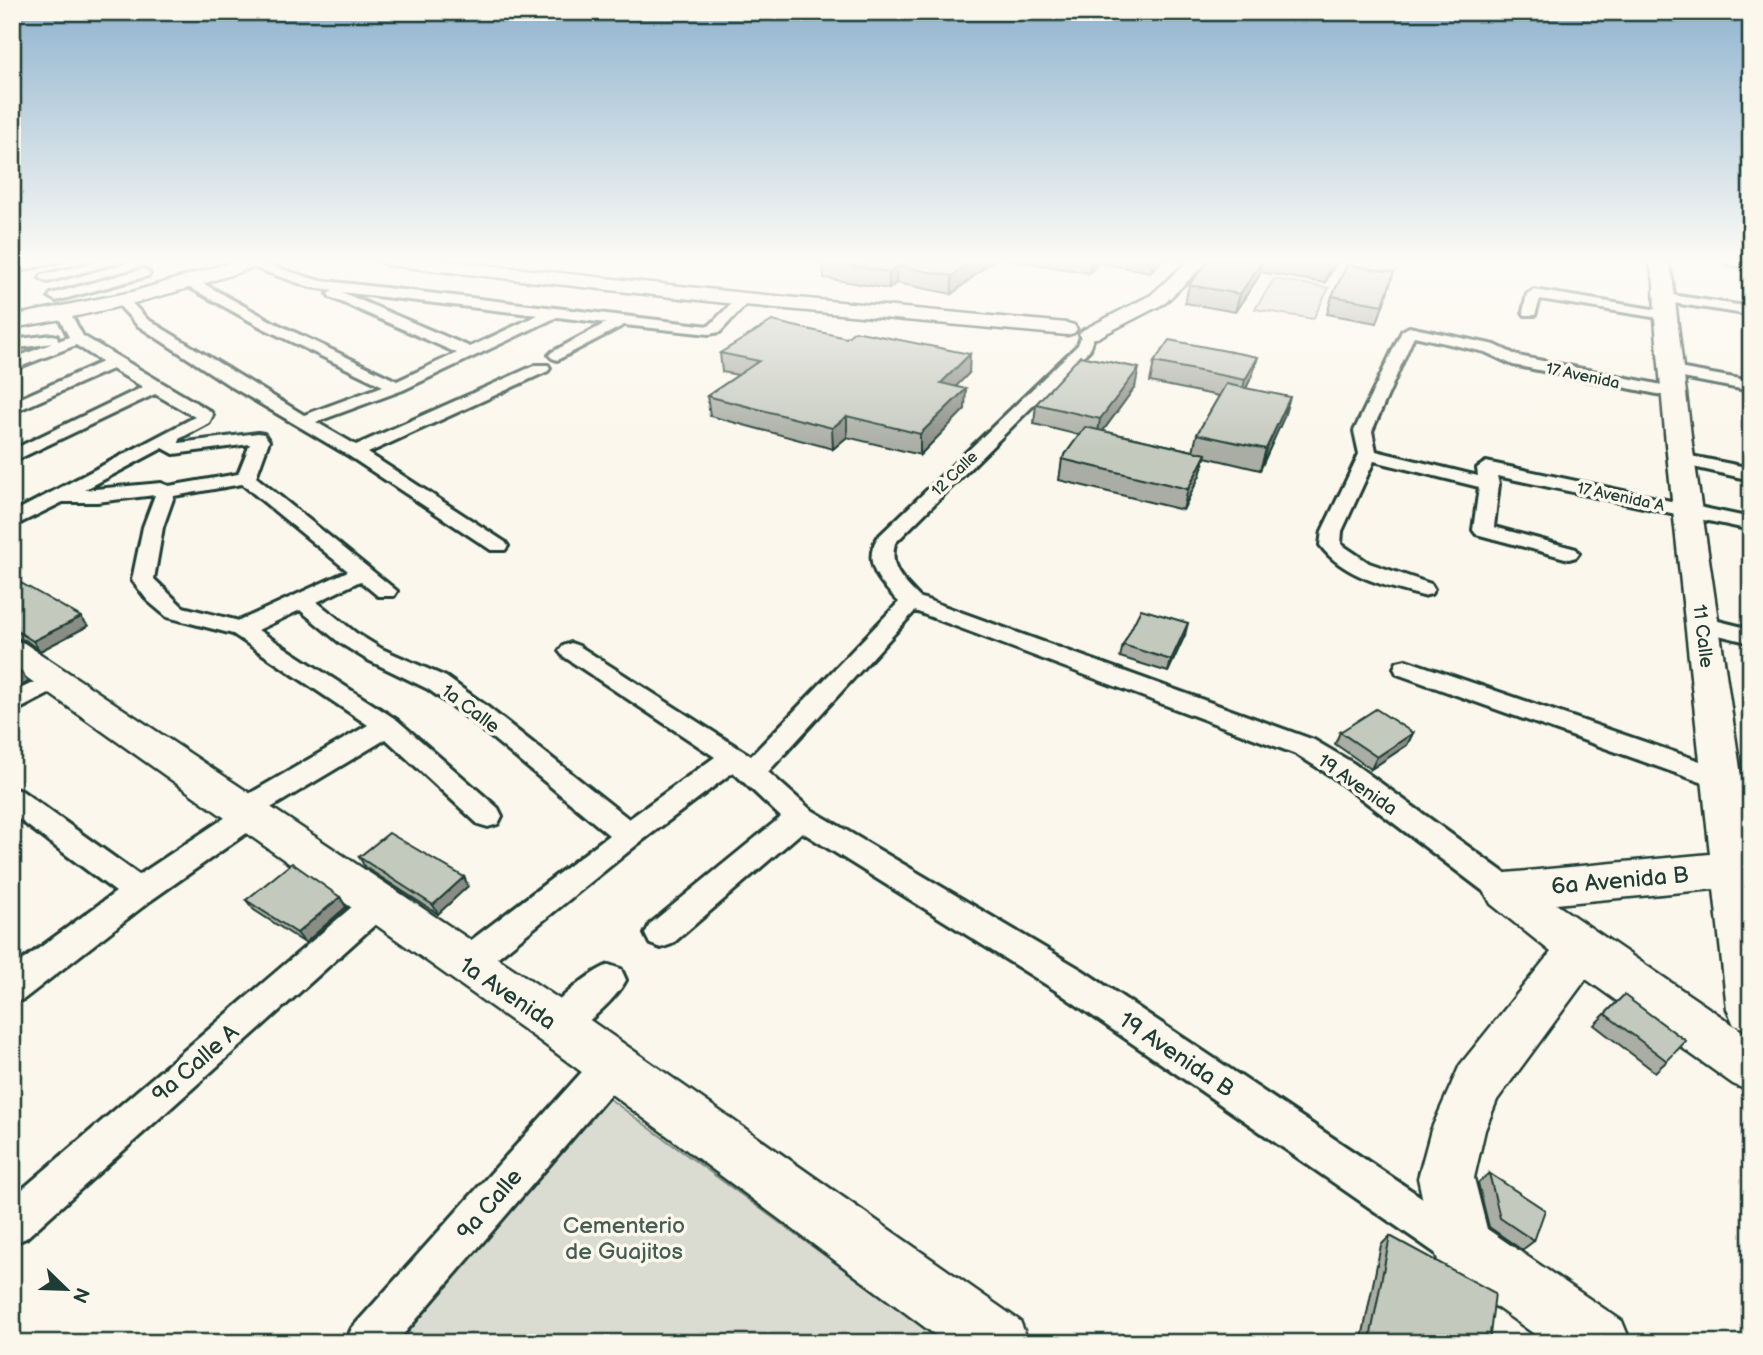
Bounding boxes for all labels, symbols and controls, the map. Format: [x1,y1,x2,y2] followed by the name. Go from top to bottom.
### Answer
[1544,359,1621,394] street label: 17 Avenida
[928,447,982,501] street label: 12 Calle
[1575,479,1666,516] street label: 17 Avenida A
[1687,603,1718,669] street label: 11 Calle
[436,680,504,739] street label: 1a Calle
[1313,750,1401,821] street label: 19 Avenida
[1550,861,1690,901] street label: 6a Avenida B
[454,951,561,1036] street label: 1a Avenida
[1114,1006,1240,1104] street label: 19 Avenida B
[147,1018,246,1109] street label: 9a Calle A
[451,1163,528,1246] street label: 9a Calle
[563,1212,685,1266] park label: Cementerio de Guajitos
[32,1254,102,1324] north arrow
[67,1284,94,1306] text: N

